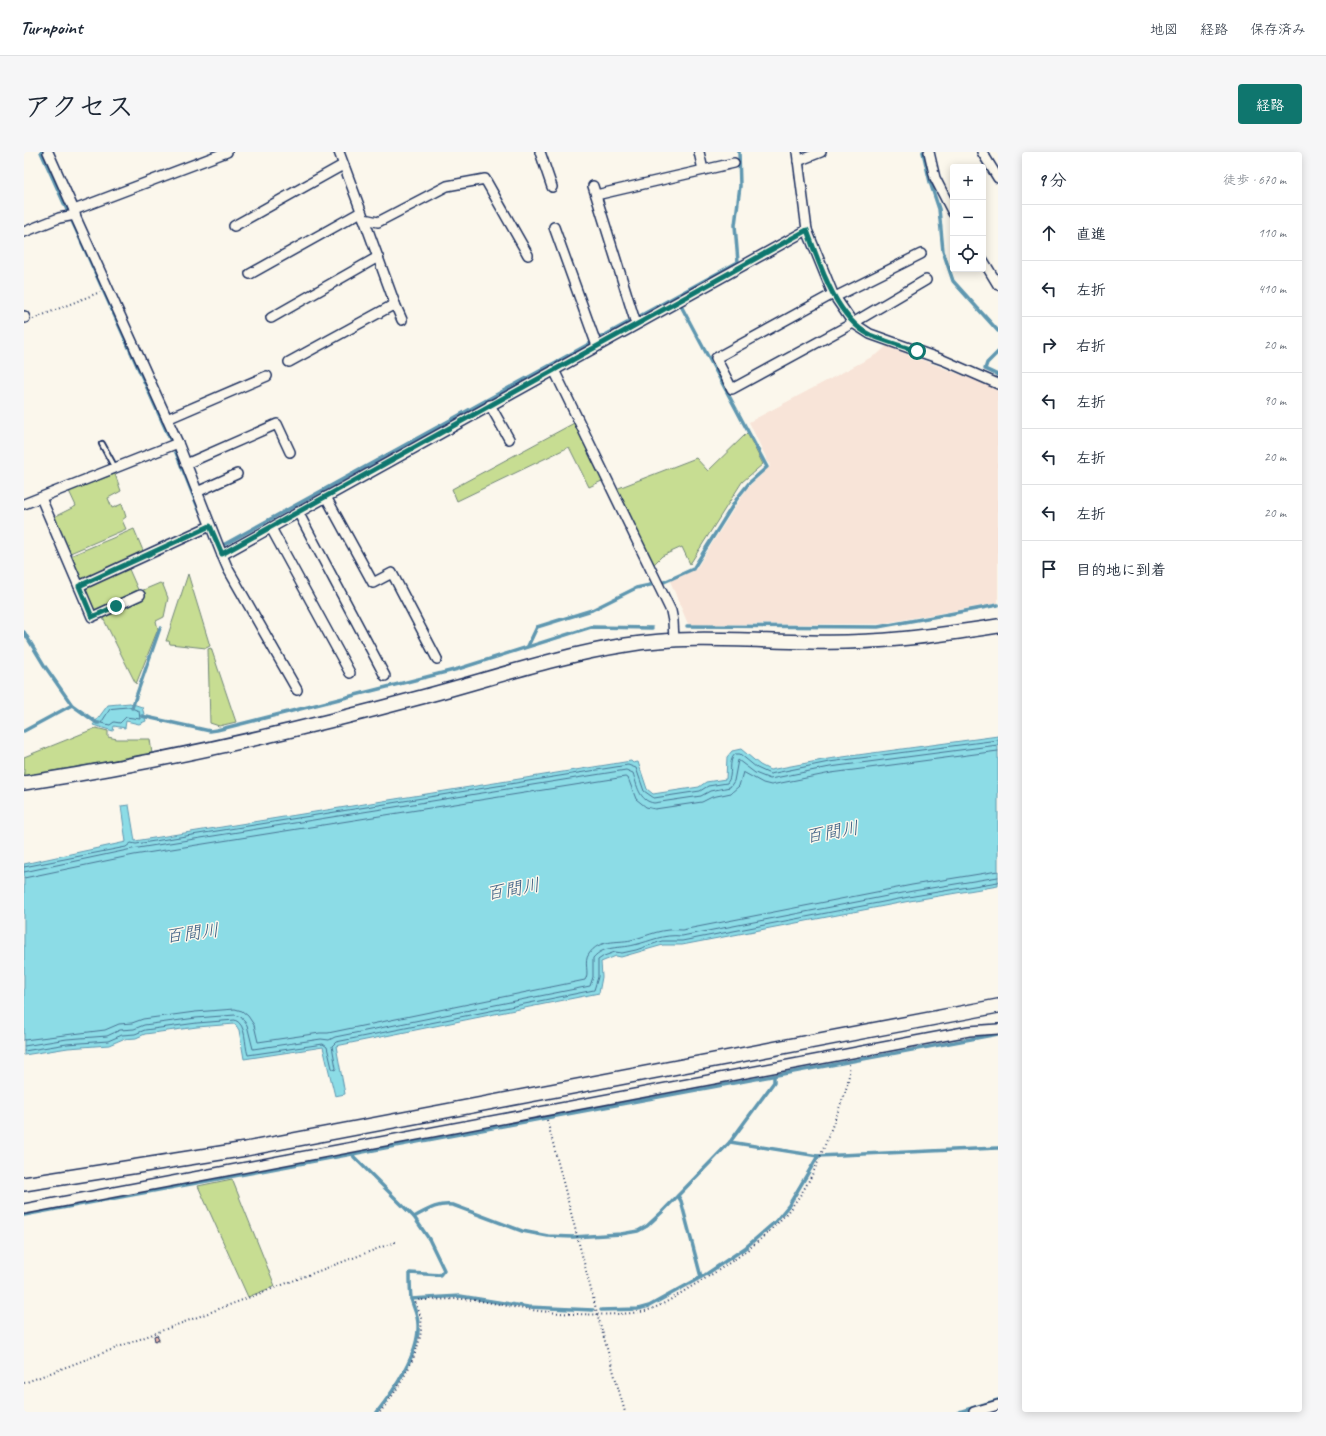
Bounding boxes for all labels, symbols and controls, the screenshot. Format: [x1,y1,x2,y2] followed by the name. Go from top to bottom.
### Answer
[20,16,82,40] text: Turnpoint
[1150,21,1178,38] text: 地図
[1200,21,1228,38] text: 経路
[1250,21,1306,38] text: 保存済み
[1238,84,1302,124] button: 経路
[24,89,134,124] text: アクセス
[950,164,986,272] map controls
[950,164,986,200] button: +
[1038,170,1067,191] text: 9 分
[1223,172,1286,188] text: 徒歩 · 670 m
[950,200,986,236] button: −
[1038,222,1060,244] icon: ahead
[1076,225,1106,244] text: 直進
[1258,225,1286,241] text: 110 m
[950,236,986,272] button: locate
[1038,278,1060,300] icon: left
[1076,281,1106,300] text: 左折
[1258,281,1286,297] text: 410 m
[1038,334,1060,356] icon: right
[1076,337,1106,356] text: 右折
[1264,337,1286,353] text: 20 m
[908,342,926,360] route start
[1038,390,1060,412] icon: left
[1076,393,1106,412] text: 左折
[1264,393,1286,409] text: 90 m
[1038,446,1060,468] icon: left
[1076,449,1106,468] text: 左折
[1264,449,1286,465] text: 20 m
[1038,502,1060,524] icon: left
[1076,505,1106,524] text: 左折
[1264,505,1286,521] text: 20 m
[1038,558,1060,580] icon: arrive
[1076,561,1166,580] text: 目的地に到着
[107,597,125,615] route end
[804,816,860,848] water label: 百間川
[485,873,541,905] water label: 百間川
[164,919,220,947] water label: 百間川

